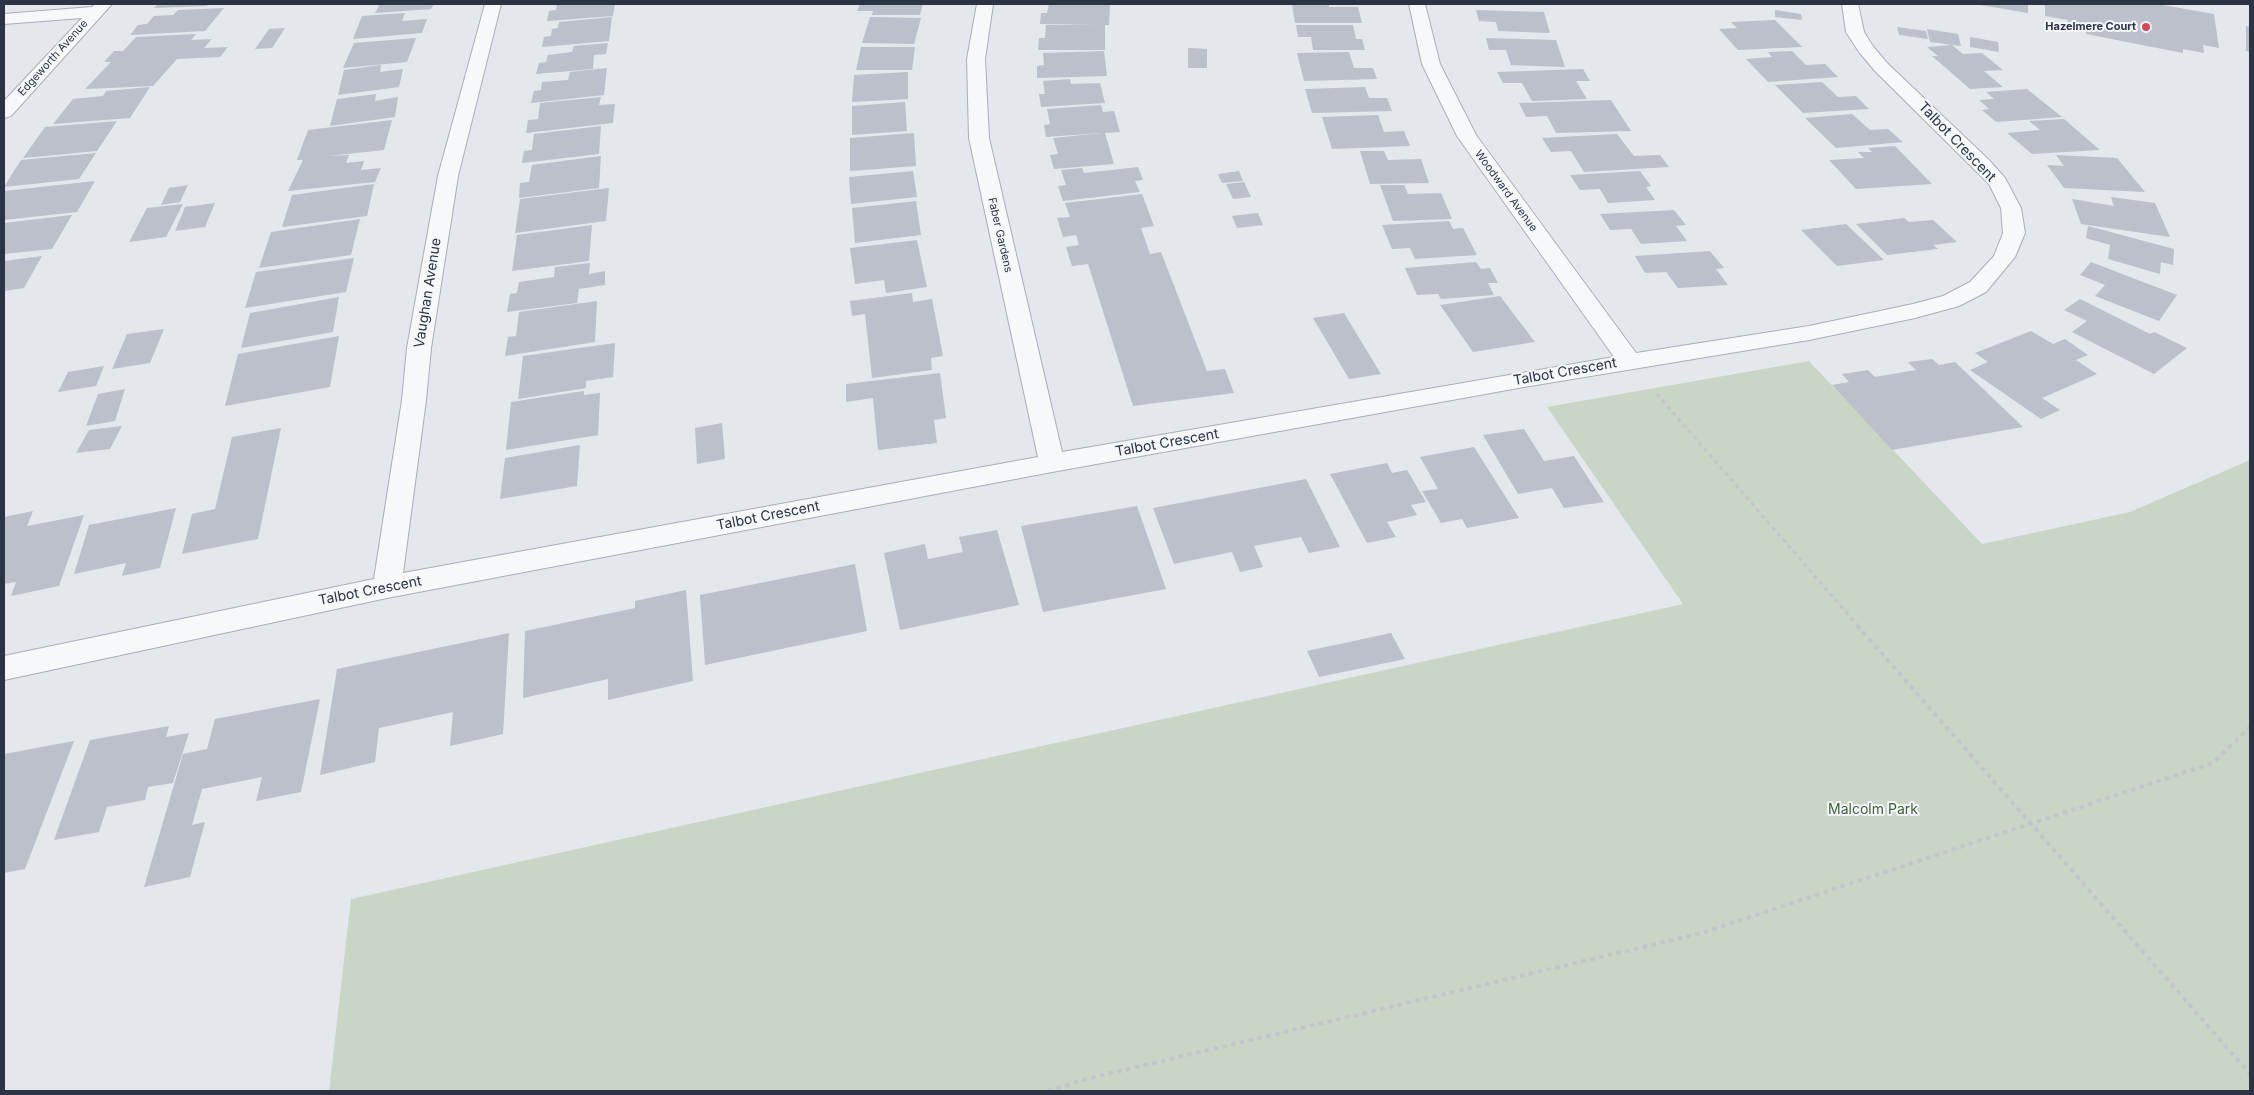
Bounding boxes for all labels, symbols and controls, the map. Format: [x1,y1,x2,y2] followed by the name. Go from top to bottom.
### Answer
[15,17,91,99] street label: Edgeworth Avenue
[2045,20,2136,34] place label: Hazelmere Court
[2140,21,2152,33] marker: Hazelmere Court
[1915,99,1999,185] street label: Talbot Crescent
[1472,148,1540,234] street label: Woodward Avenue
[985,196,1015,274] street label: Faber Gardens
[411,237,445,349] street label: Vaughan Avenue
[1512,355,1618,389] street label: Talbot Crescent
[1114,426,1220,460] street label: Talbot Crescent
[715,498,821,534] street label: Talbot Crescent
[317,573,423,609] street label: Talbot Crescent
[1828,802,1918,818] park label: Malcolm Park

